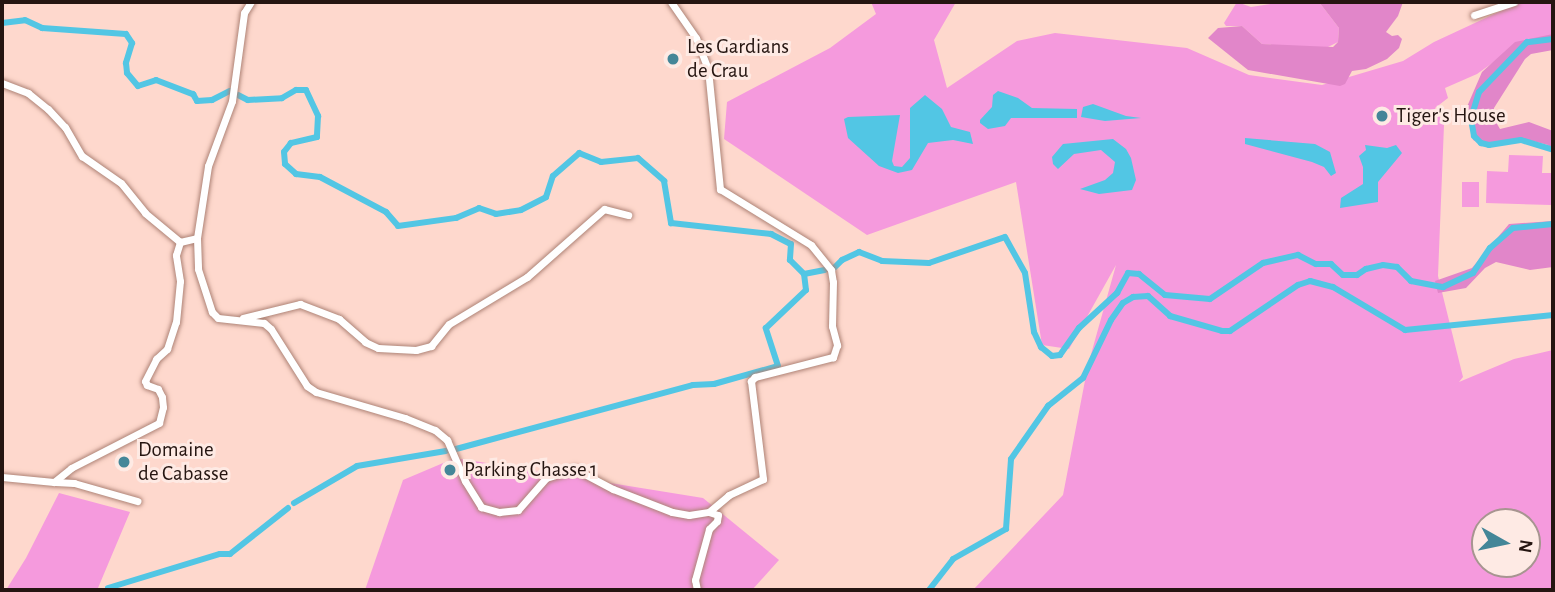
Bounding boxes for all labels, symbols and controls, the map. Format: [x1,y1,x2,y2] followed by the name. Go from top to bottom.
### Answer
[687,34,789,84] place label: Les Gardians de Crau
[665,51,681,67] marker: Les Gardians de Crau
[1396,103,1506,129] place label: Tiger's House
[1374,108,1390,124] marker: Tiger's House
[138,437,228,487] place label: Domaine de Cabasse
[116,454,132,470] marker: Domaine de Cabasse
[464,457,597,483] place label: Parking Chasse 1
[442,462,458,478] marker: Parking Chasse 1
[1471,508,1541,578] north arrow
[1515,538,1536,554] text: N

